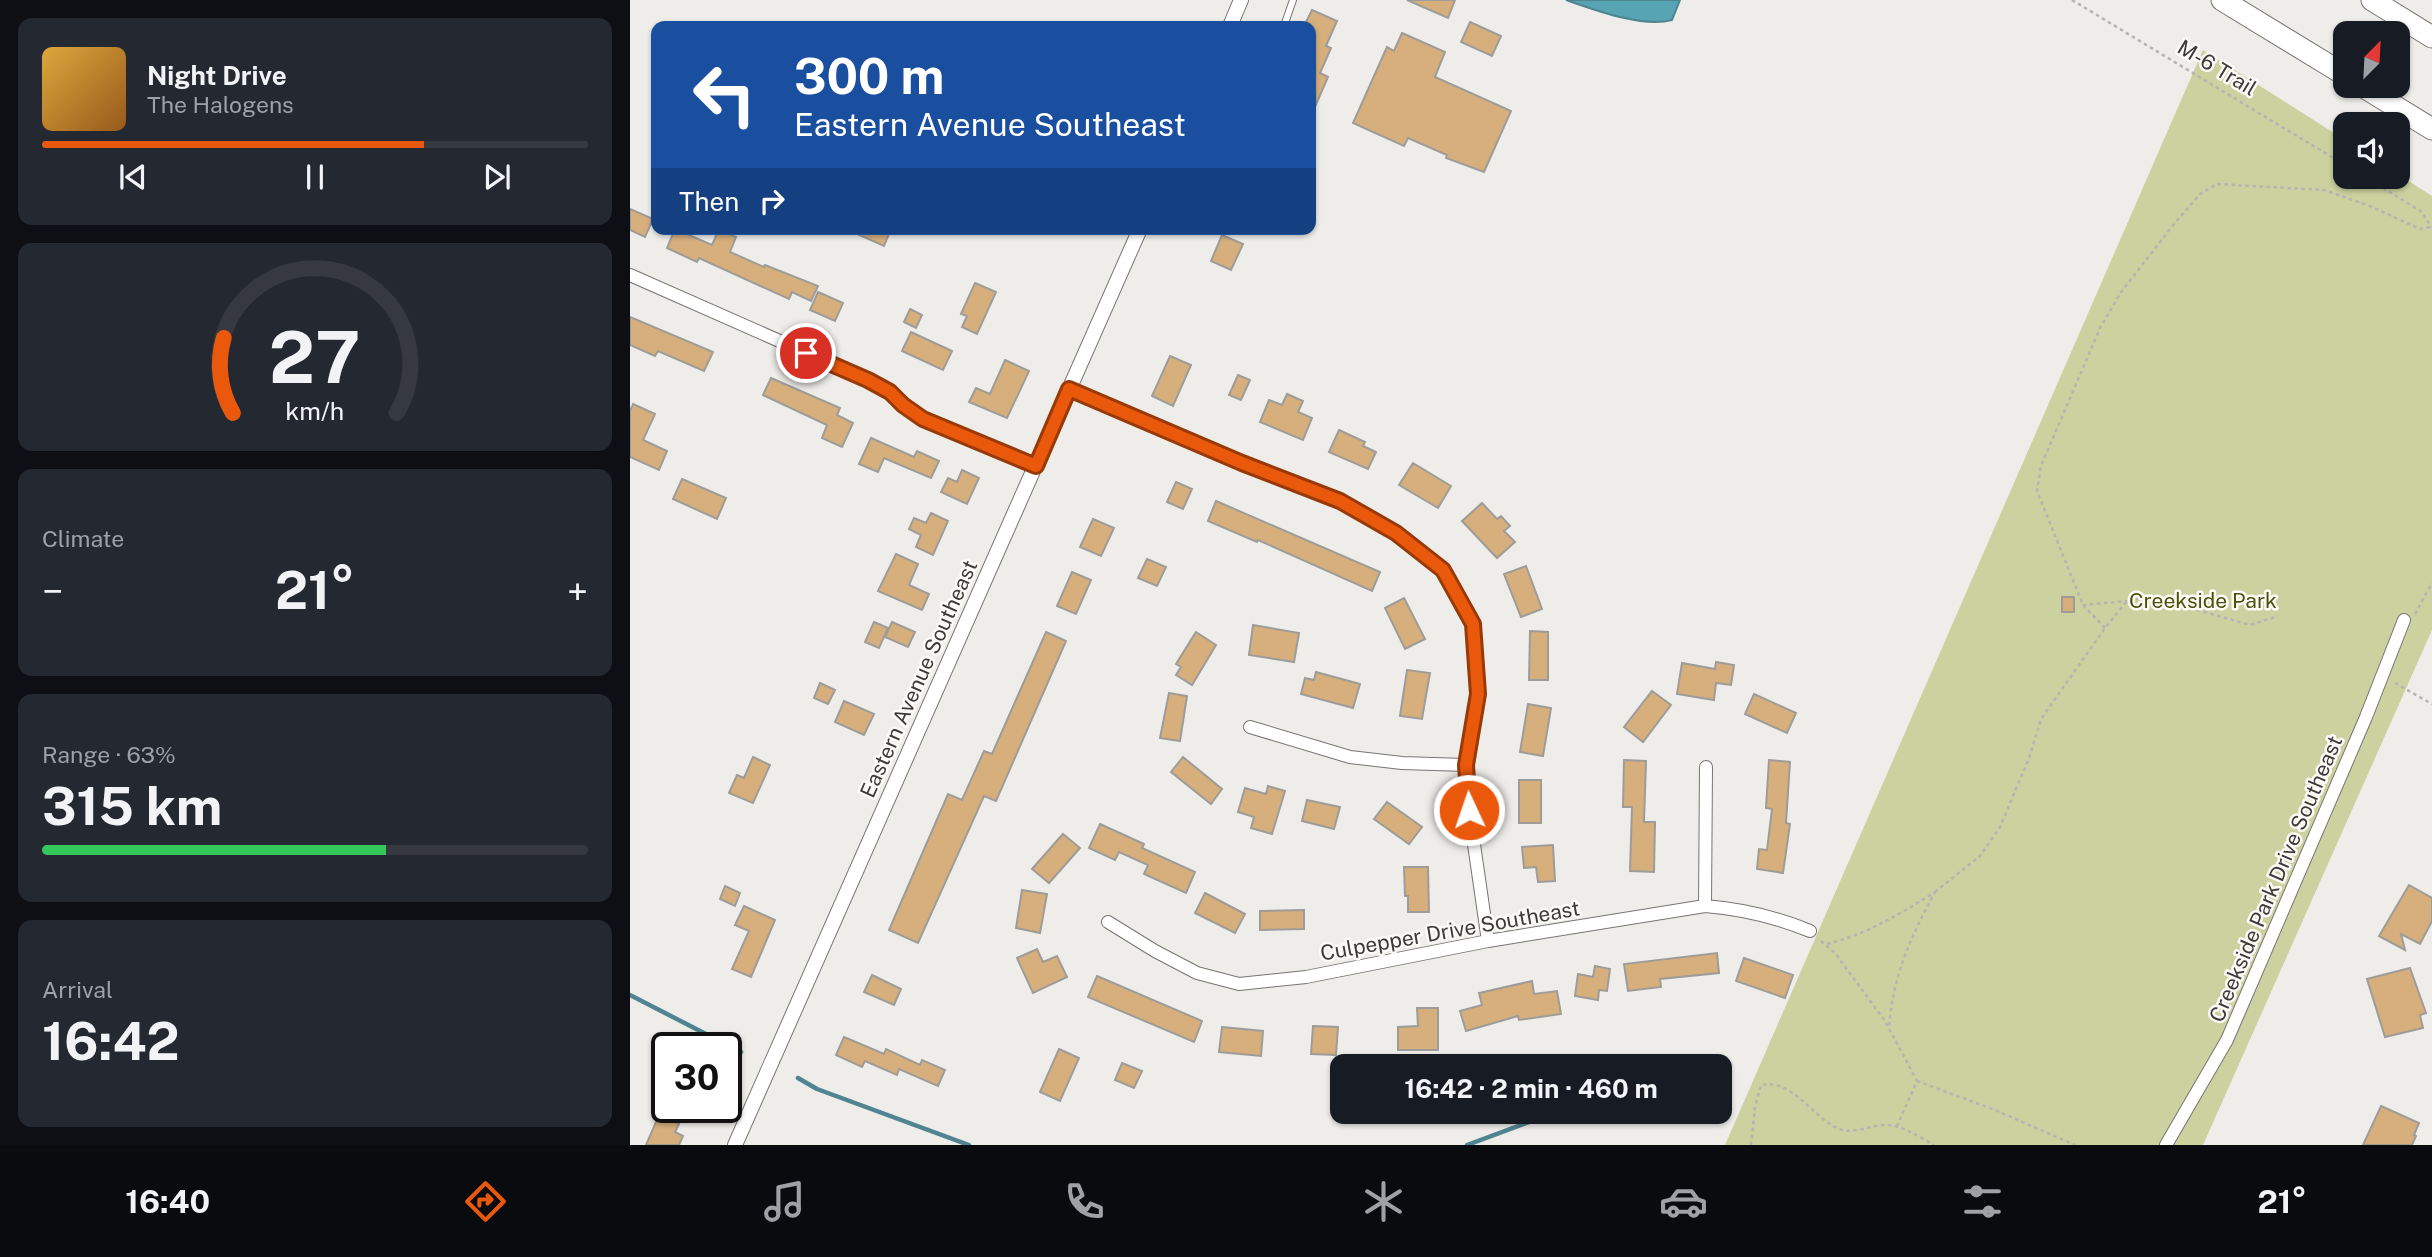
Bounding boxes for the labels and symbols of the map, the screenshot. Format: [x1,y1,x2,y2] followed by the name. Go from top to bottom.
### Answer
[2333,21,2410,98] north arrow
[2173,34,2261,101] street label: M-6 Trail
[776,323,836,383] pin
[855,556,982,801] street label: Eastern Avenue Southeast
[2129,588,2277,613] park label: Creekside Park
[2204,732,2347,1026] street label: Creekside Park Drive Southeast
[1432,773,1506,847] position arrow
[1318,895,1582,966] street label: Culpepper Drive Southeast
[651,1032,742,1123] speed limit sign: 30

